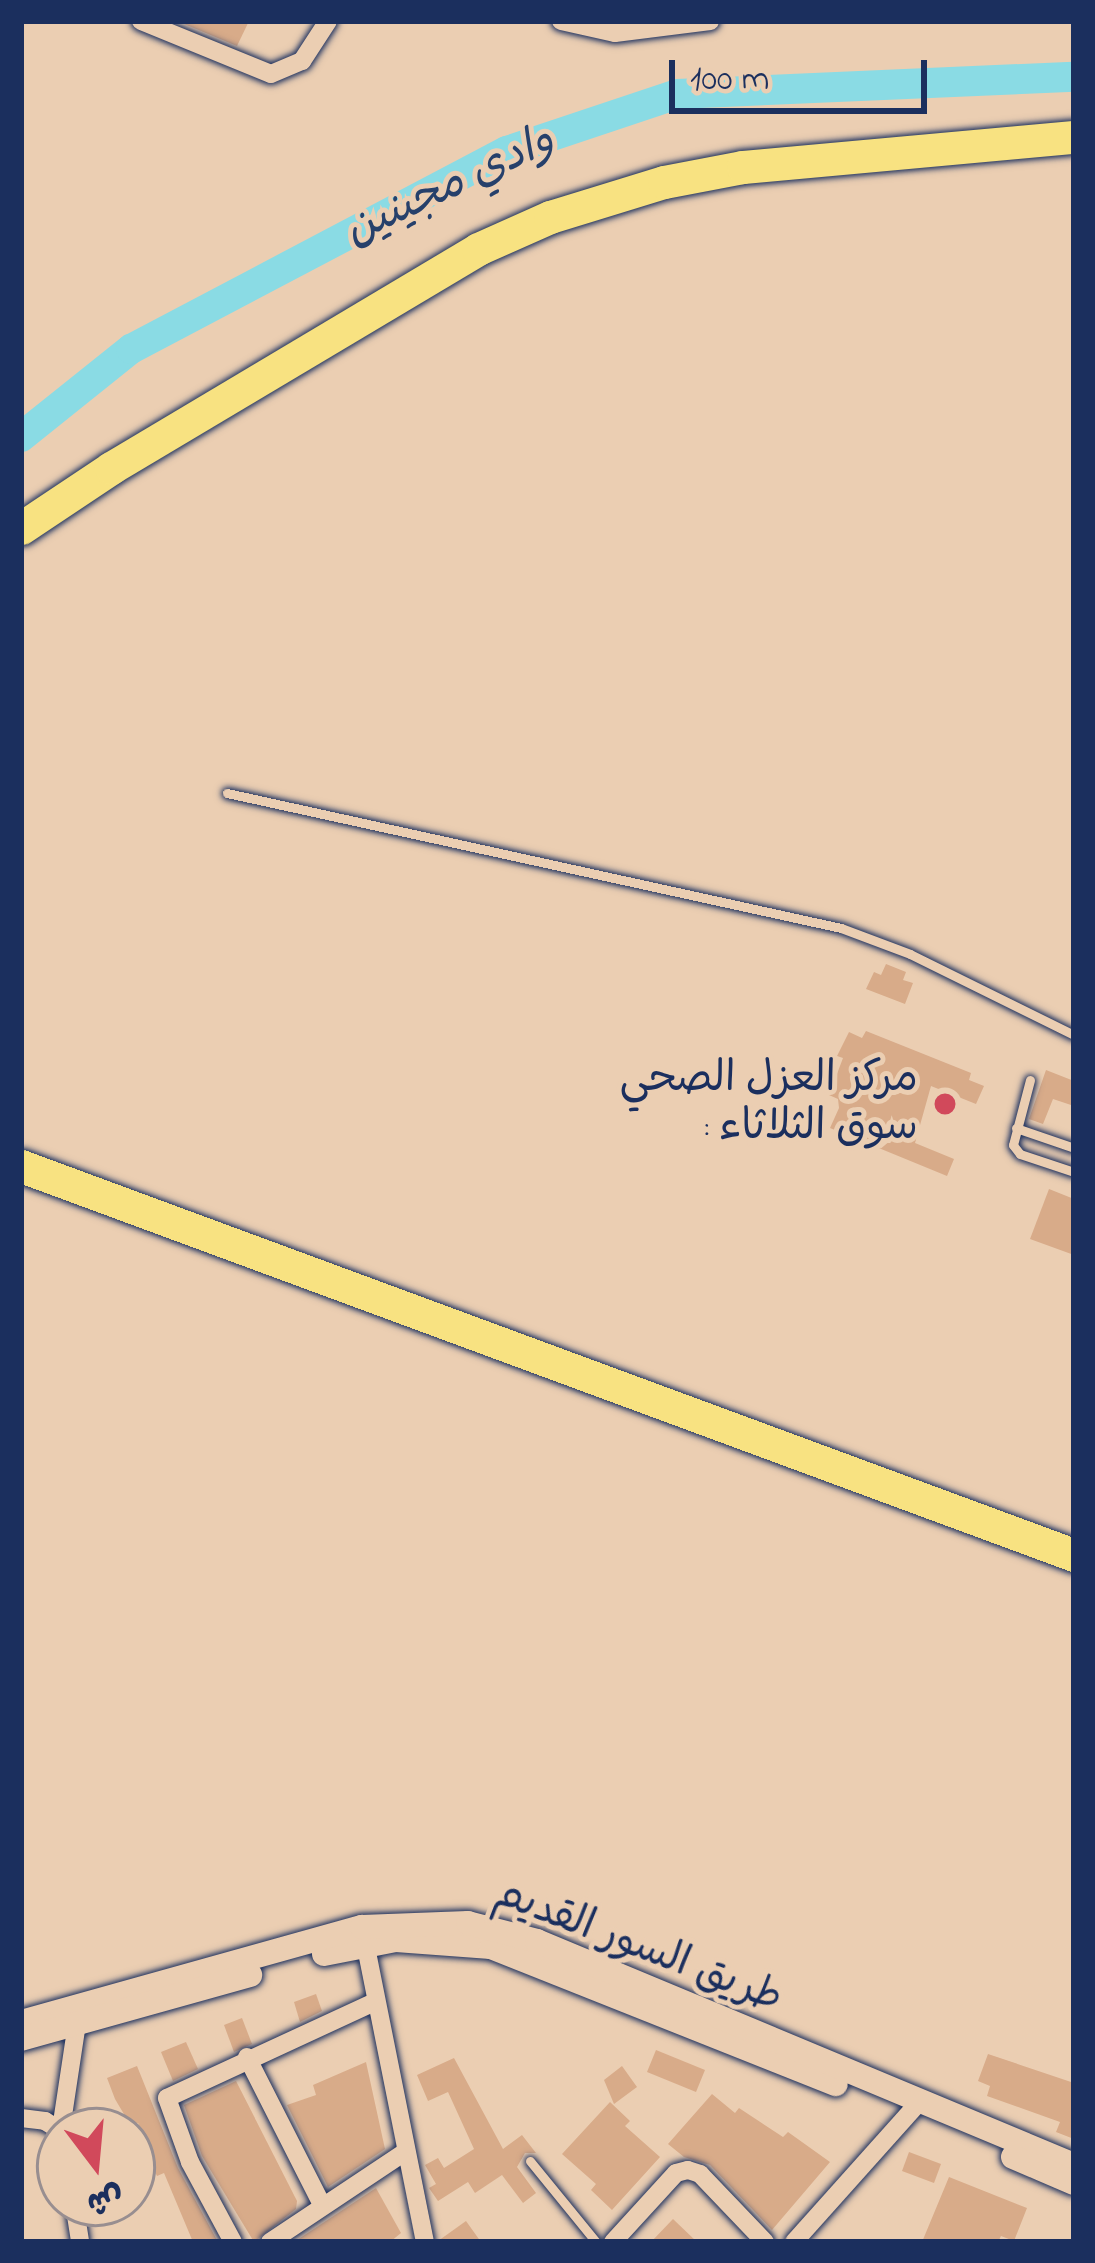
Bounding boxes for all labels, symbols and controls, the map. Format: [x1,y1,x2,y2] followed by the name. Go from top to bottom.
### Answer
[675,36,933,110] scale bar
[690,54,770,107] text: 100 m
[337,115,563,259] water label: وادي مجينين
[619,1055,918,1154] place label: مركز العزل الصحي : سوق الثلاثاء
[929,1088,961,1120] marker: مركز العزل الصحي : سوق الثلاثاء
[487,1869,789,2025] street label: طريق السور القديم
[36,2107,156,2227] north arrow
[81,2171,129,2227] text: ش

